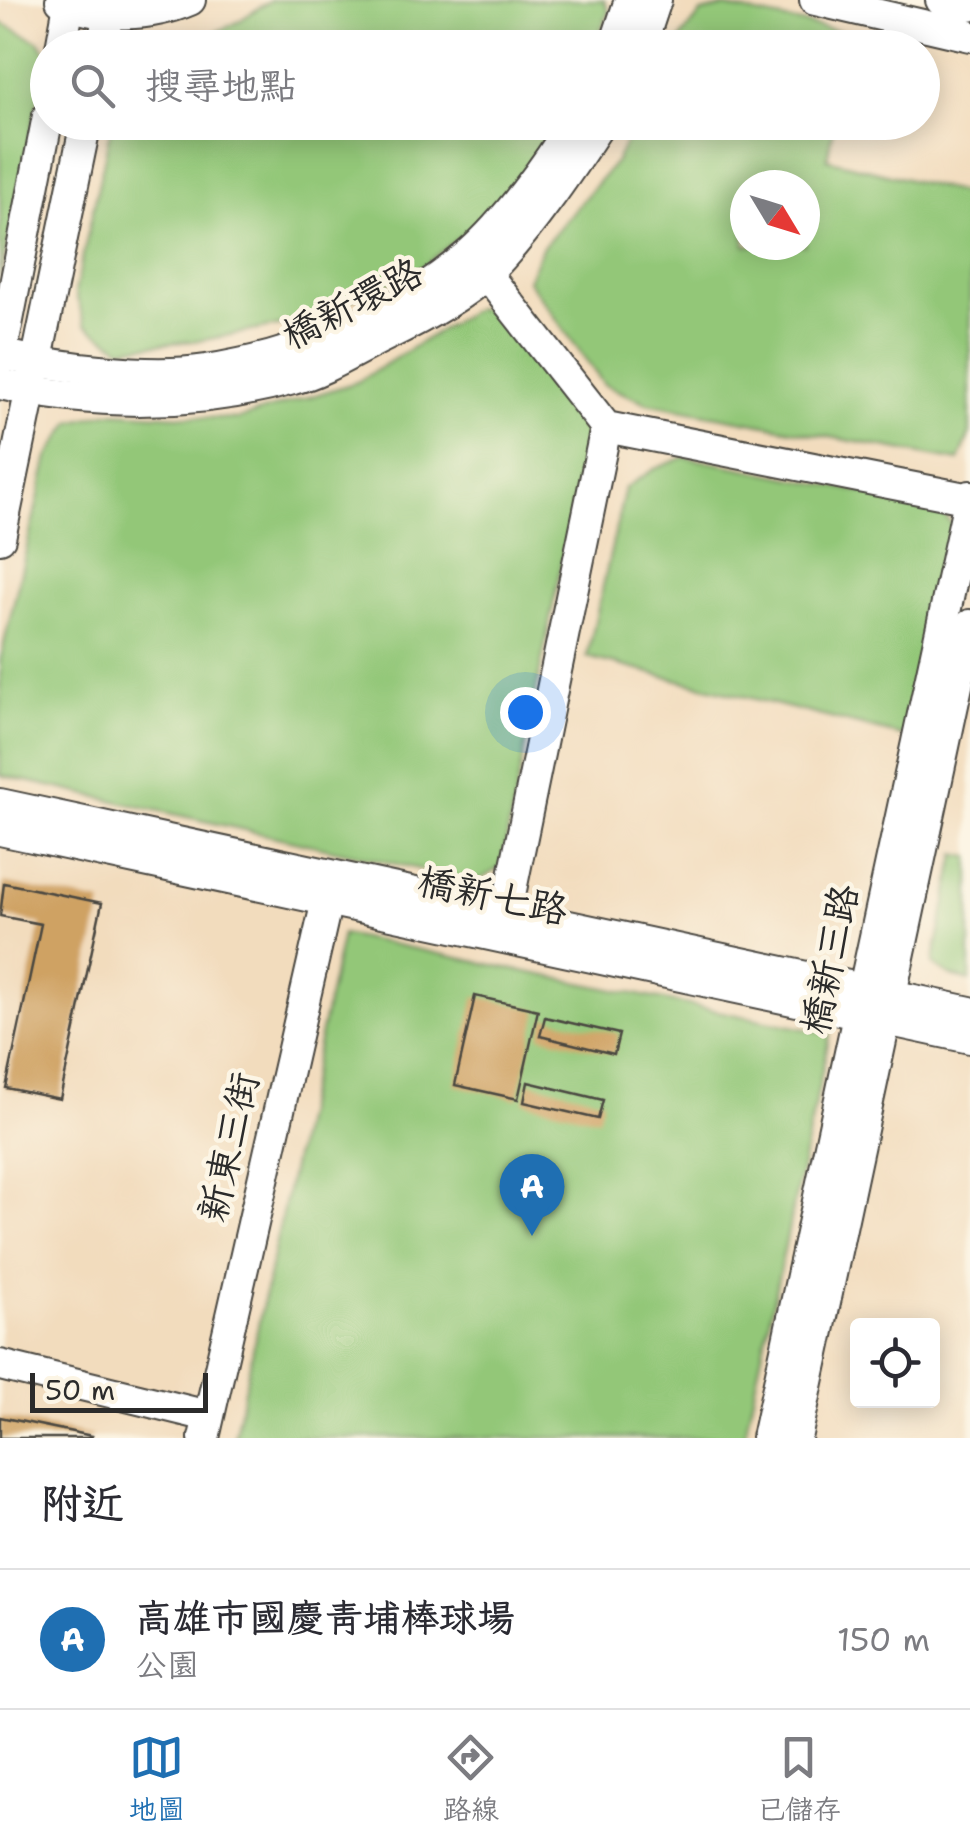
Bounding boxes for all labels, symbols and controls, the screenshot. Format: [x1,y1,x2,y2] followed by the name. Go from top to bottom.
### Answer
[30,30,940,140] search box
[65,58,120,113] icon: search
[145,60,297,111] text: 搜尋地點
[730,170,820,260] north arrow
[273,246,431,360] street label: 橋新環路
[500,687,551,738] your location
[413,854,573,936] street label: 橋新七路
[788,879,870,1039] street label: 橋新三路
[186,1067,270,1227] street label: 新東三街
[500,1154,564,1236] pin: A
[850,1318,940,1408] map controls
[850,1318,940,1408] button: locate
[30,1368,208,1412] scale bar
[45,1371,115,1409] text: 50 m
[40,1475,124,1531] text: 附近
[135,1592,515,1643] text: 高雄市國慶青埔棒球場
[60,1618,85,1661] text: A
[837,1618,930,1661] text: 150 m
[135,1643,199,1686] text: 公園
[129,1730,185,1828] tab: 地圖
[443,1730,499,1828] tab: 路線
[757,1730,841,1828] tab: 已儲存

